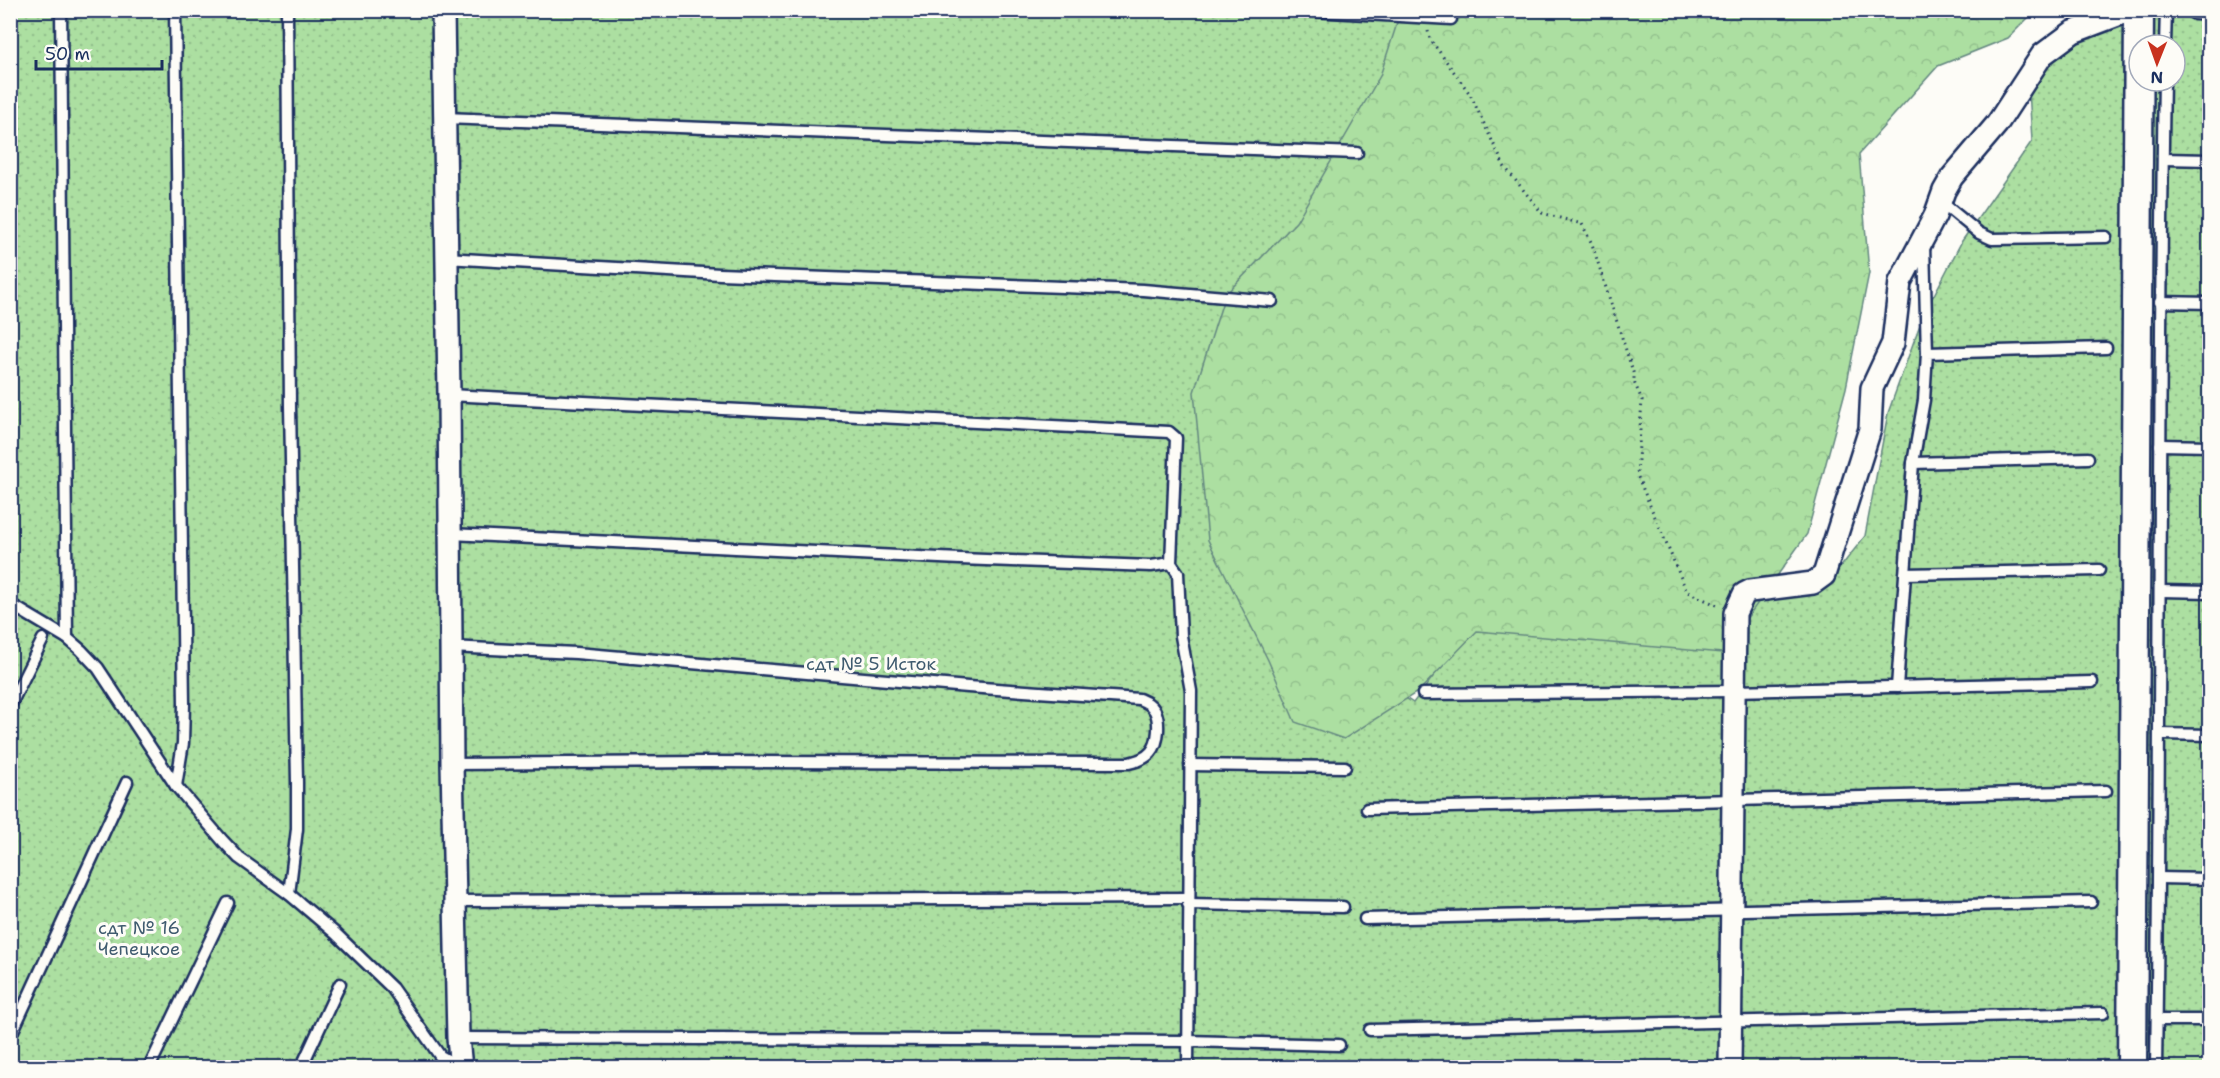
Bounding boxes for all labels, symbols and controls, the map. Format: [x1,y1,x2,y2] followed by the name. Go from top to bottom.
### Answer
[36,33,162,71] scale bar
[2127,33,2187,93] north arrow
[45,42,90,66] text: 50 m
[2150,67,2163,88] text: N
[806,652,936,676] park label: сдт № 5 Исток
[98,916,180,961] park label: сдт № 16 Чепецкое

